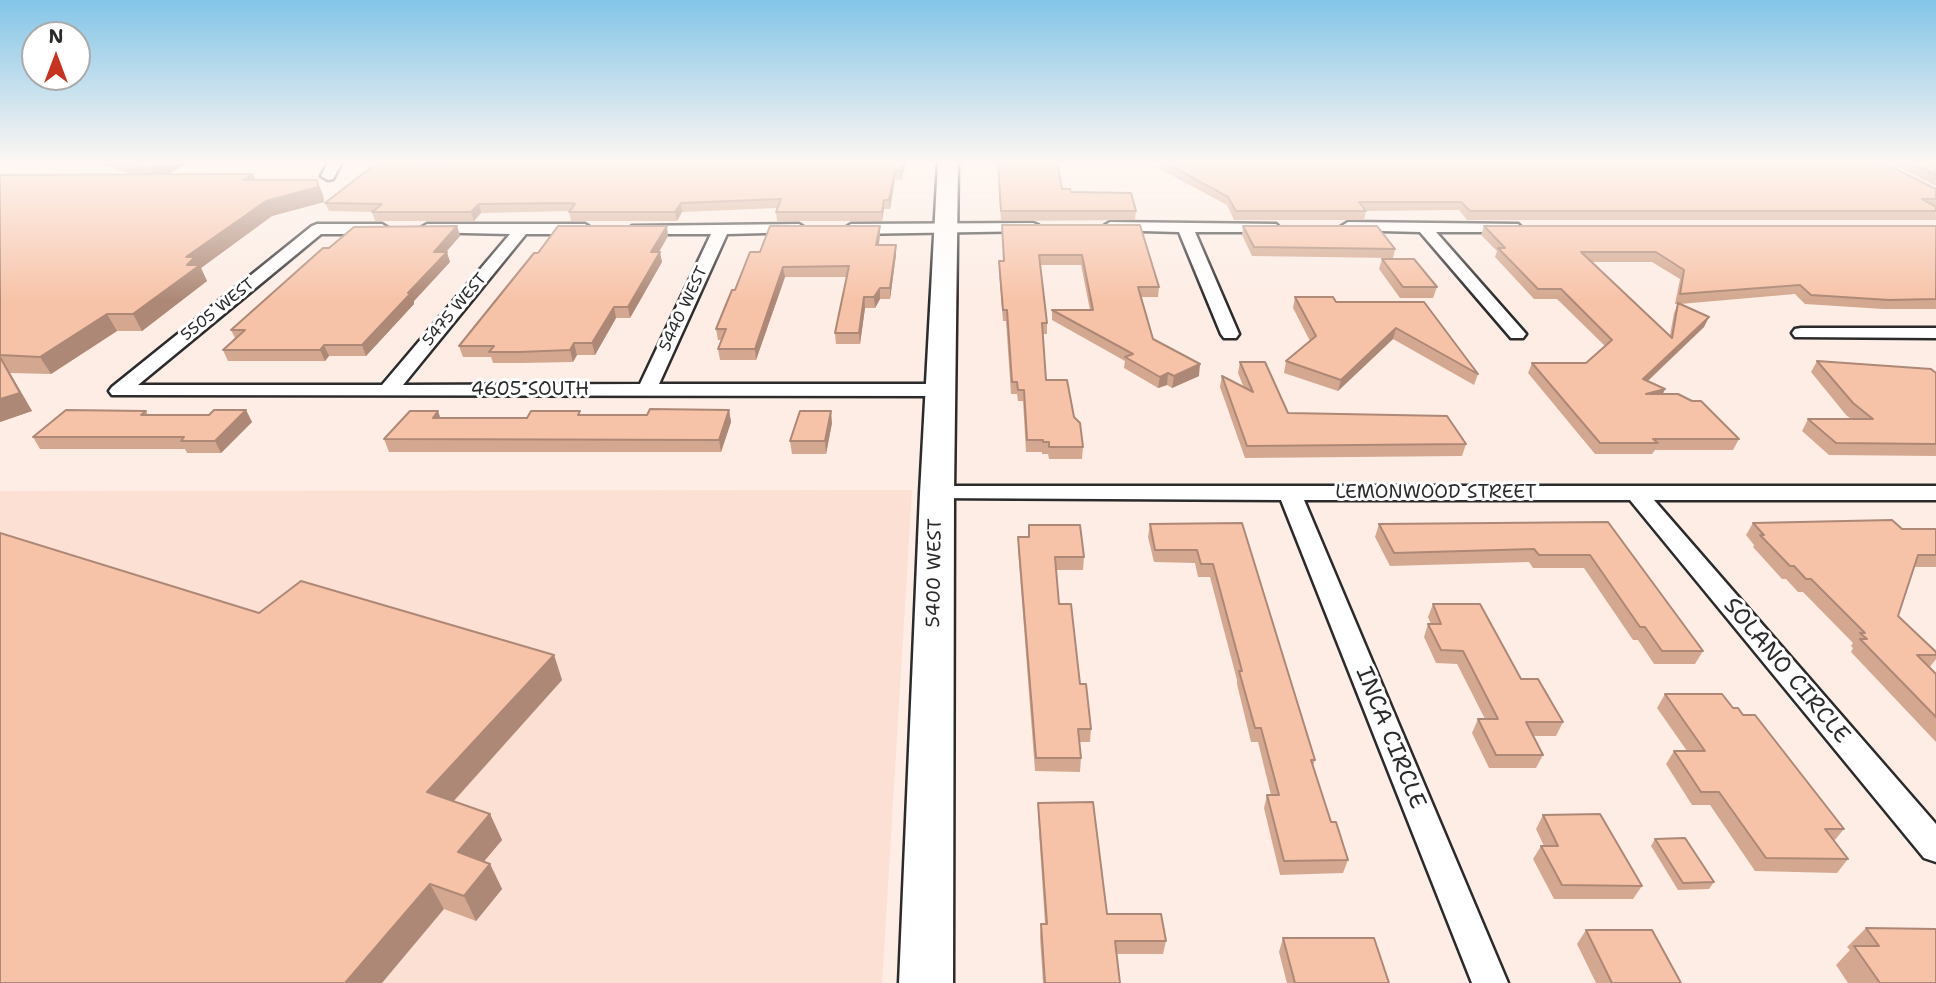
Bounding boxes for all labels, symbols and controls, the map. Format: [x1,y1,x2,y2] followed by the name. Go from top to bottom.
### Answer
[21,21,91,91] north arrow
[48,24,64,49] text: N
[656,263,712,355] street label: 5440 WEST
[419,270,491,350] street label: 5475 WEST
[177,275,259,345] street label: 5505 WEST
[471,379,589,401] street label: 4605 SOUTH
[1335,482,1537,504] street label: LEMONWOOD STREET
[923,518,947,628] street label: 5400 WEST
[1717,592,1855,750] street label: SOLANO CIRCLE
[1349,663,1431,813] street label: INCA CIRCLE

